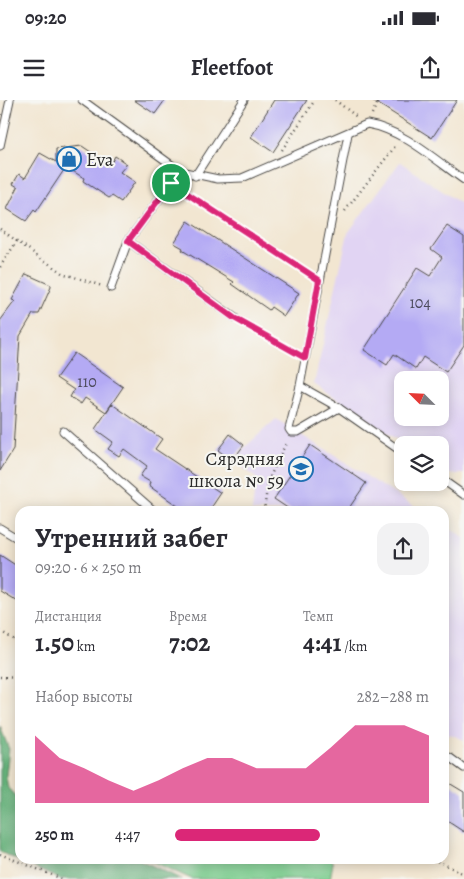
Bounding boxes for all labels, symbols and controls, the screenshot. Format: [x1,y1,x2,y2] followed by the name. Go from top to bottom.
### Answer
[25,5,67,31] text: 09:20
[191,53,273,83] text: Fleetfoot
[20,54,48,82] icon: menu
[416,54,444,82] icon: share
[56,146,82,172] shop icon: Eva
[86,147,114,173] place label: Eva
[150,162,192,204] pin
[157,169,185,197] icon: arrive
[409,292,431,314] house number: 104
[77,371,97,393] house number: 110
[394,371,449,426] north arrow
[394,371,449,491] map controls
[394,436,449,491] button: layers
[189,446,284,494] place label: Сярэдняя школа № 59
[288,456,314,482] school or university icon: Сярэдняя школа № 59
[35,519,228,557] text: Утренний забег
[377,523,429,575] button: share
[35,557,142,579] text: 09:20 · 6 × 250 m
[35,607,102,626] text: Дистанция
[169,607,207,626] text: Время
[303,607,334,626] text: Темп
[35,626,74,660] text: 1.50
[169,626,210,660] text: 7:02
[303,626,341,660] text: 4:41
[74,637,95,656] text: km
[341,637,367,656] text: /km
[35,686,133,708] text: Набор высоты
[357,686,429,708] text: 282–288 m
[35,824,74,846] text: 250 m
[115,824,140,846] text: 4:47

